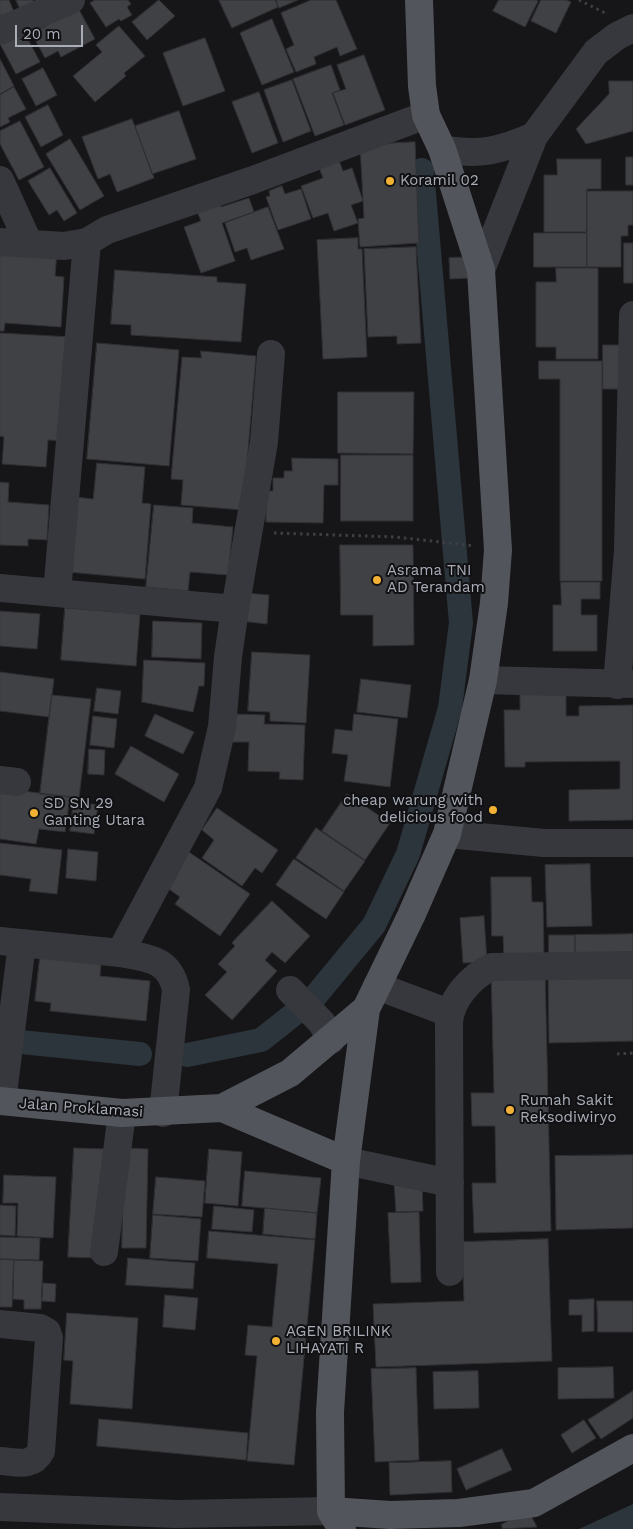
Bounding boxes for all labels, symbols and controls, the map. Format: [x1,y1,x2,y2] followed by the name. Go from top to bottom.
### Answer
[18,15,85,47] scale bar
[23,25,61,43] text: 20 m
[400,172,479,190] place label: Koramil 02
[384,175,396,187] marker: Koramil 02
[387,562,485,597] place label: Asrama TNI AD Terandam
[371,574,383,586] marker: Asrama TNI AD Terandam
[343,792,483,827] place label: cheap warung with delicious food
[44,795,145,830] place label: SD SN 29 Ganting Utara
[487,804,499,816] marker: cheap warung with delicious food
[28,807,40,819] marker: SD SN 29 Ganting Utara
[520,1092,616,1127] place label: Rumah Sakit Reksodiwiryo
[18,1095,144,1121] street label: Jalan Proklamasi
[504,1104,516,1116] marker: Rumah Sakit Reksodiwiryo
[286,1323,391,1358] place label: AGEN BRILINK LIHAYATI R
[270,1335,282,1347] marker: AGEN BRILINK LIHAYATI R

